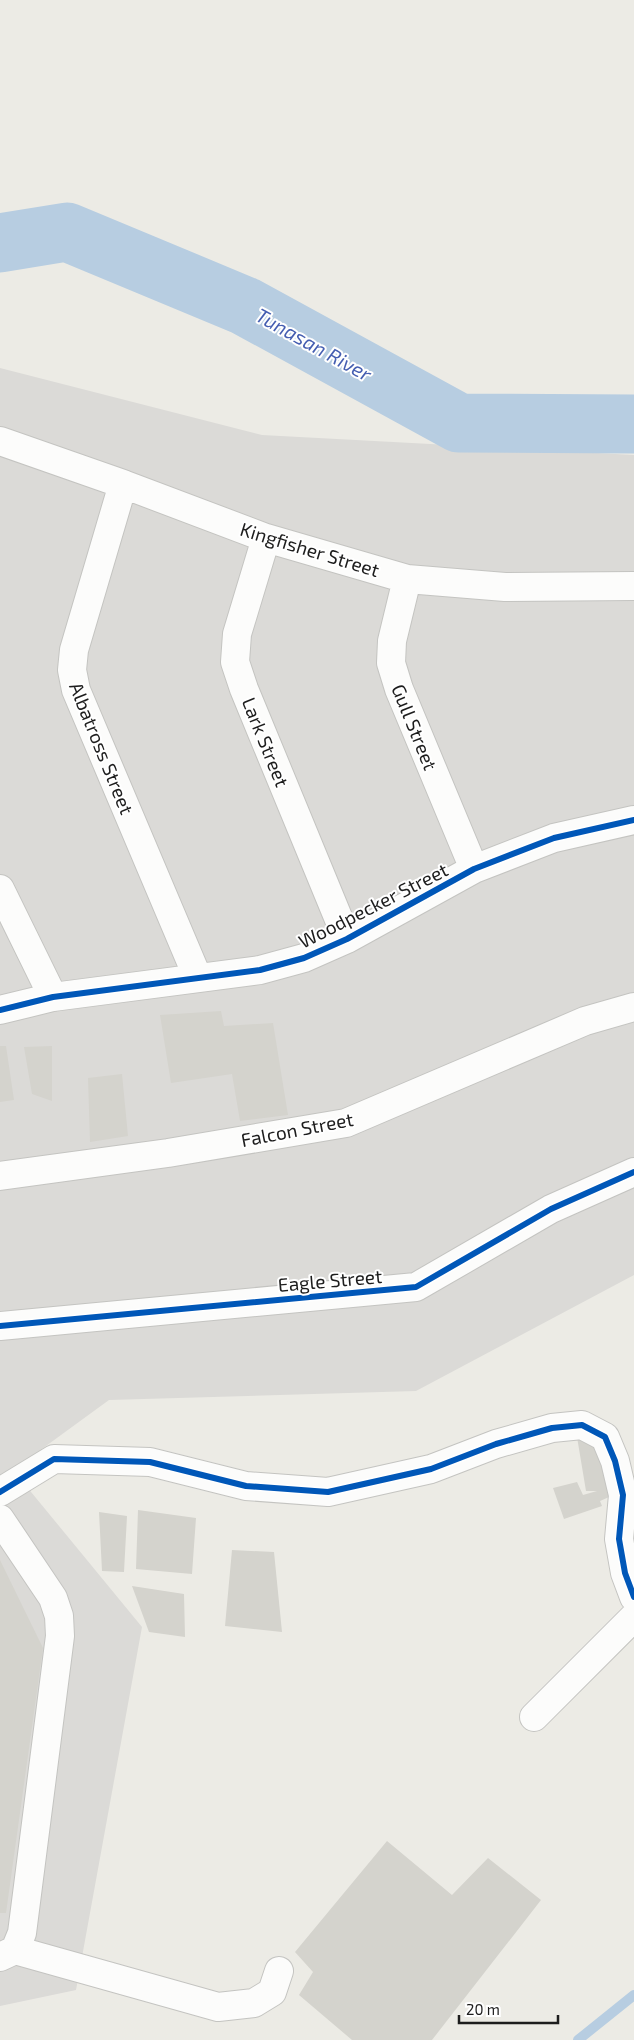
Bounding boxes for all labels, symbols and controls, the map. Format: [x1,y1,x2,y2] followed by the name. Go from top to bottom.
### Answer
[252,302,377,386] water label: Tunasan River
[238,517,382,581] street label: Kingfisher Street
[65,679,139,817] street label: Albatross Street
[387,681,443,773] street label: Gull Street
[238,694,294,790] street label: Lark Street
[294,857,452,953] street label: Woodpecker Street
[239,1107,355,1151] street label: Falcon Street
[277,1264,383,1296] street label: Eagle Street
[459,1992,558,2024] scale bar
[466,2000,500,2018] text: 20 m

